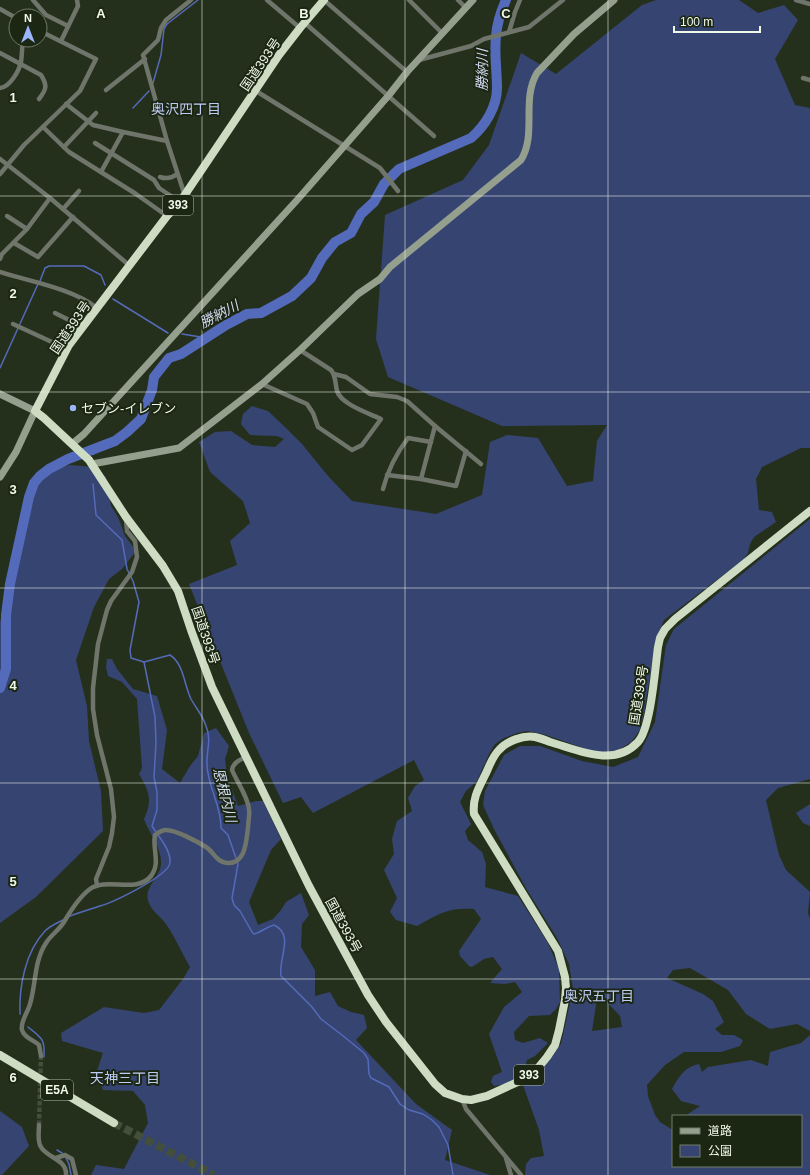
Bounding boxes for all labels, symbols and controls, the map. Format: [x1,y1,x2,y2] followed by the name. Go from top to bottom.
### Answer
[96,6,106,21] text: A
[299,6,309,21] text: B
[501,6,511,21] text: C
[8,8,48,48] north arrow
[674,8,760,34] scale bar
[24,12,32,24] text: N
[680,15,713,29] text: 100 m
[237,35,284,94] street label: 国道393号
[474,47,490,91] water label: 勝納川
[9,90,17,105] text: 1
[151,101,221,117] district label: 奥沢四丁目
[163,195,193,215] road number: 393
[9,286,17,301] text: 2
[197,296,243,331] water label: 勝納川
[47,298,94,357] street label: 国道393号
[81,401,176,416] place label: セブン-イレブン
[68,403,78,413] marker: セブン-イレブン
[9,482,17,497] text: 3
[189,604,223,666] street label: 国道393号
[626,664,651,726] street label: 国道393号
[9,678,17,693] text: 4
[210,766,240,826] water label: 恩根内川
[9,874,17,889] text: 5
[322,895,365,955] street label: 国道393号
[564,988,634,1004] district label: 奥沢五丁目
[514,1065,544,1085] road number: 393
[9,1070,17,1085] text: 6
[90,1070,160,1086] district label: 天神三丁目
[41,1080,73,1100] road number: E5A
[672,1115,802,1167] legend
[708,1124,732,1138] text: 道路
[708,1144,732,1158] text: 公園

